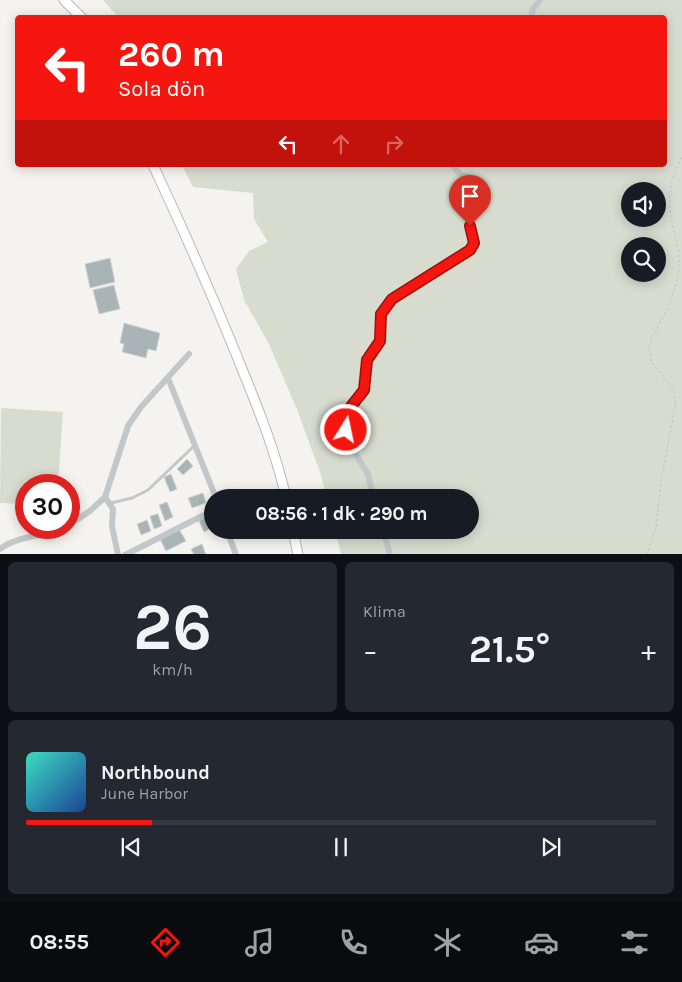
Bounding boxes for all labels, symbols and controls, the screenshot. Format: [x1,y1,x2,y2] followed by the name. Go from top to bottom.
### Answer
[118,34,225,75] text: 260 m
[35,35,100,100] icon: left
[118,76,205,102] text: Sola dön
[274,130,302,158] icon: left
[327,130,355,158] icon: ahead
[380,130,408,158] icon: right
[449,175,491,226] pin
[456,182,484,210] icon: arrive
[621,182,666,282] map controls
[621,182,666,227] button: sound
[621,237,666,282] button: search
[319,403,371,455] position arrow
[15,474,80,539] speed limit sign: 30
[256,503,427,525] text: 08:56 · 1 dk · 290 m
[133,589,212,665] text: 26
[363,602,406,621] text: Klima
[469,627,550,672] text: 21.5°
[363,634,378,667] text: −
[641,634,656,667] text: +
[152,660,193,679] text: km/h
[101,762,210,784] text: Northbound
[101,784,188,803] text: June Harbor
[117,833,145,861] icon: previous
[327,833,355,861] icon: pause
[537,833,565,861] icon: next
[148,925,183,960] icon: directions
[242,925,277,960] icon: music
[336,925,371,960] icon: phone
[430,925,465,960] icon: climate
[524,925,559,960] icon: car
[617,925,652,960] icon: filters
[29,929,89,955] text: 08:55

